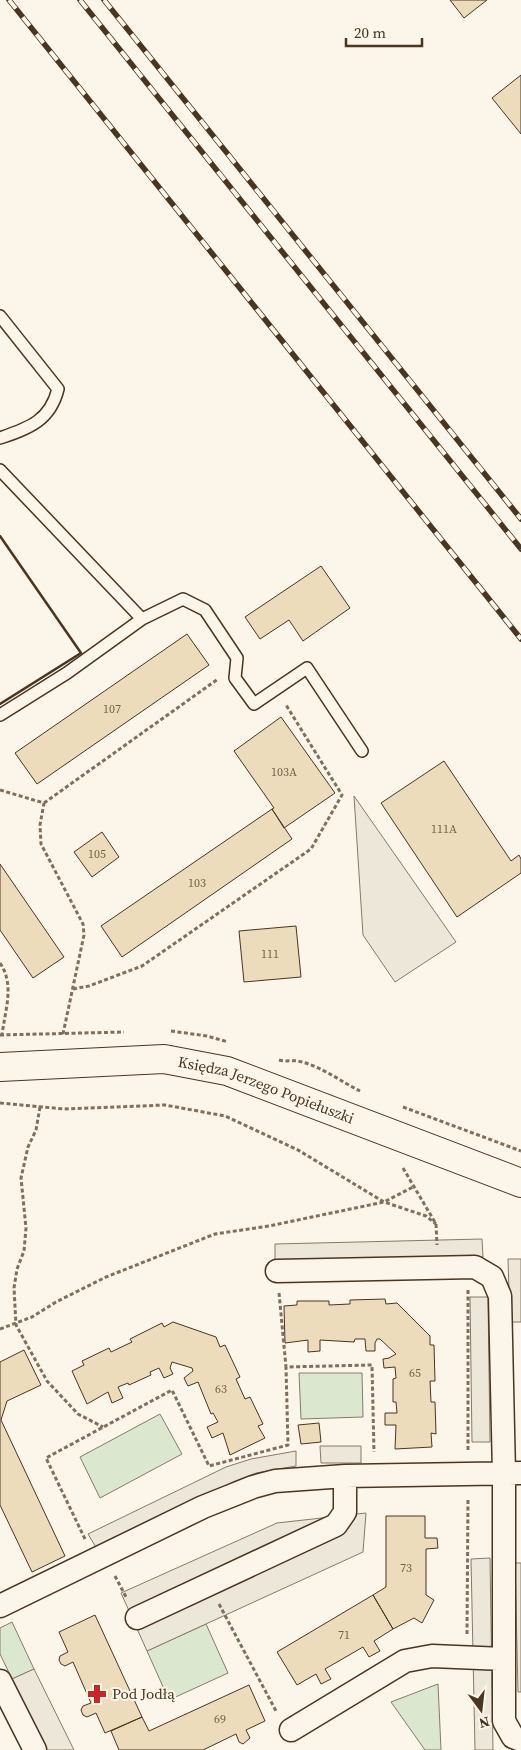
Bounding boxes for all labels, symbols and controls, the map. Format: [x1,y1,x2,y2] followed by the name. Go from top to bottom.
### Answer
[346,15,422,47] scale bar
[354,22,386,43] text: 20 m
[103,701,121,717] house number: 107
[271,764,297,780] house number: 103A
[431,821,457,837] house number: 111A
[88,846,106,862] house number: 105
[188,875,206,891] house number: 103
[261,946,279,962] house number: 111
[176,1051,357,1128] street label: Księdza Jerzego Popiełuszki
[409,1365,421,1381] house number: 65
[215,1381,227,1397] house number: 63
[400,1560,412,1576] house number: 73
[338,1627,350,1643] house number: 71
[86,1683,108,1705] pharmacy icon: Pod Jodłą
[112,1683,175,1704] place label: Pod Jodłą
[456,1685,506,1735] north arrow
[214,1711,226,1727] house number: 69
[477,1712,492,1734] text: N

